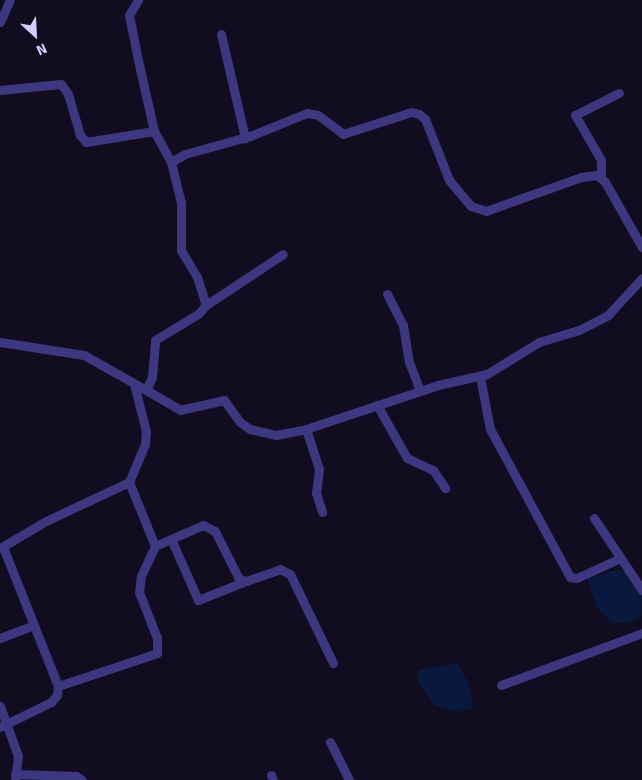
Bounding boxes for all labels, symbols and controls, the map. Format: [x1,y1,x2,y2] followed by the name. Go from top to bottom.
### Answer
[10,10,60,60] north arrow
[34,39,50,59] text: N

